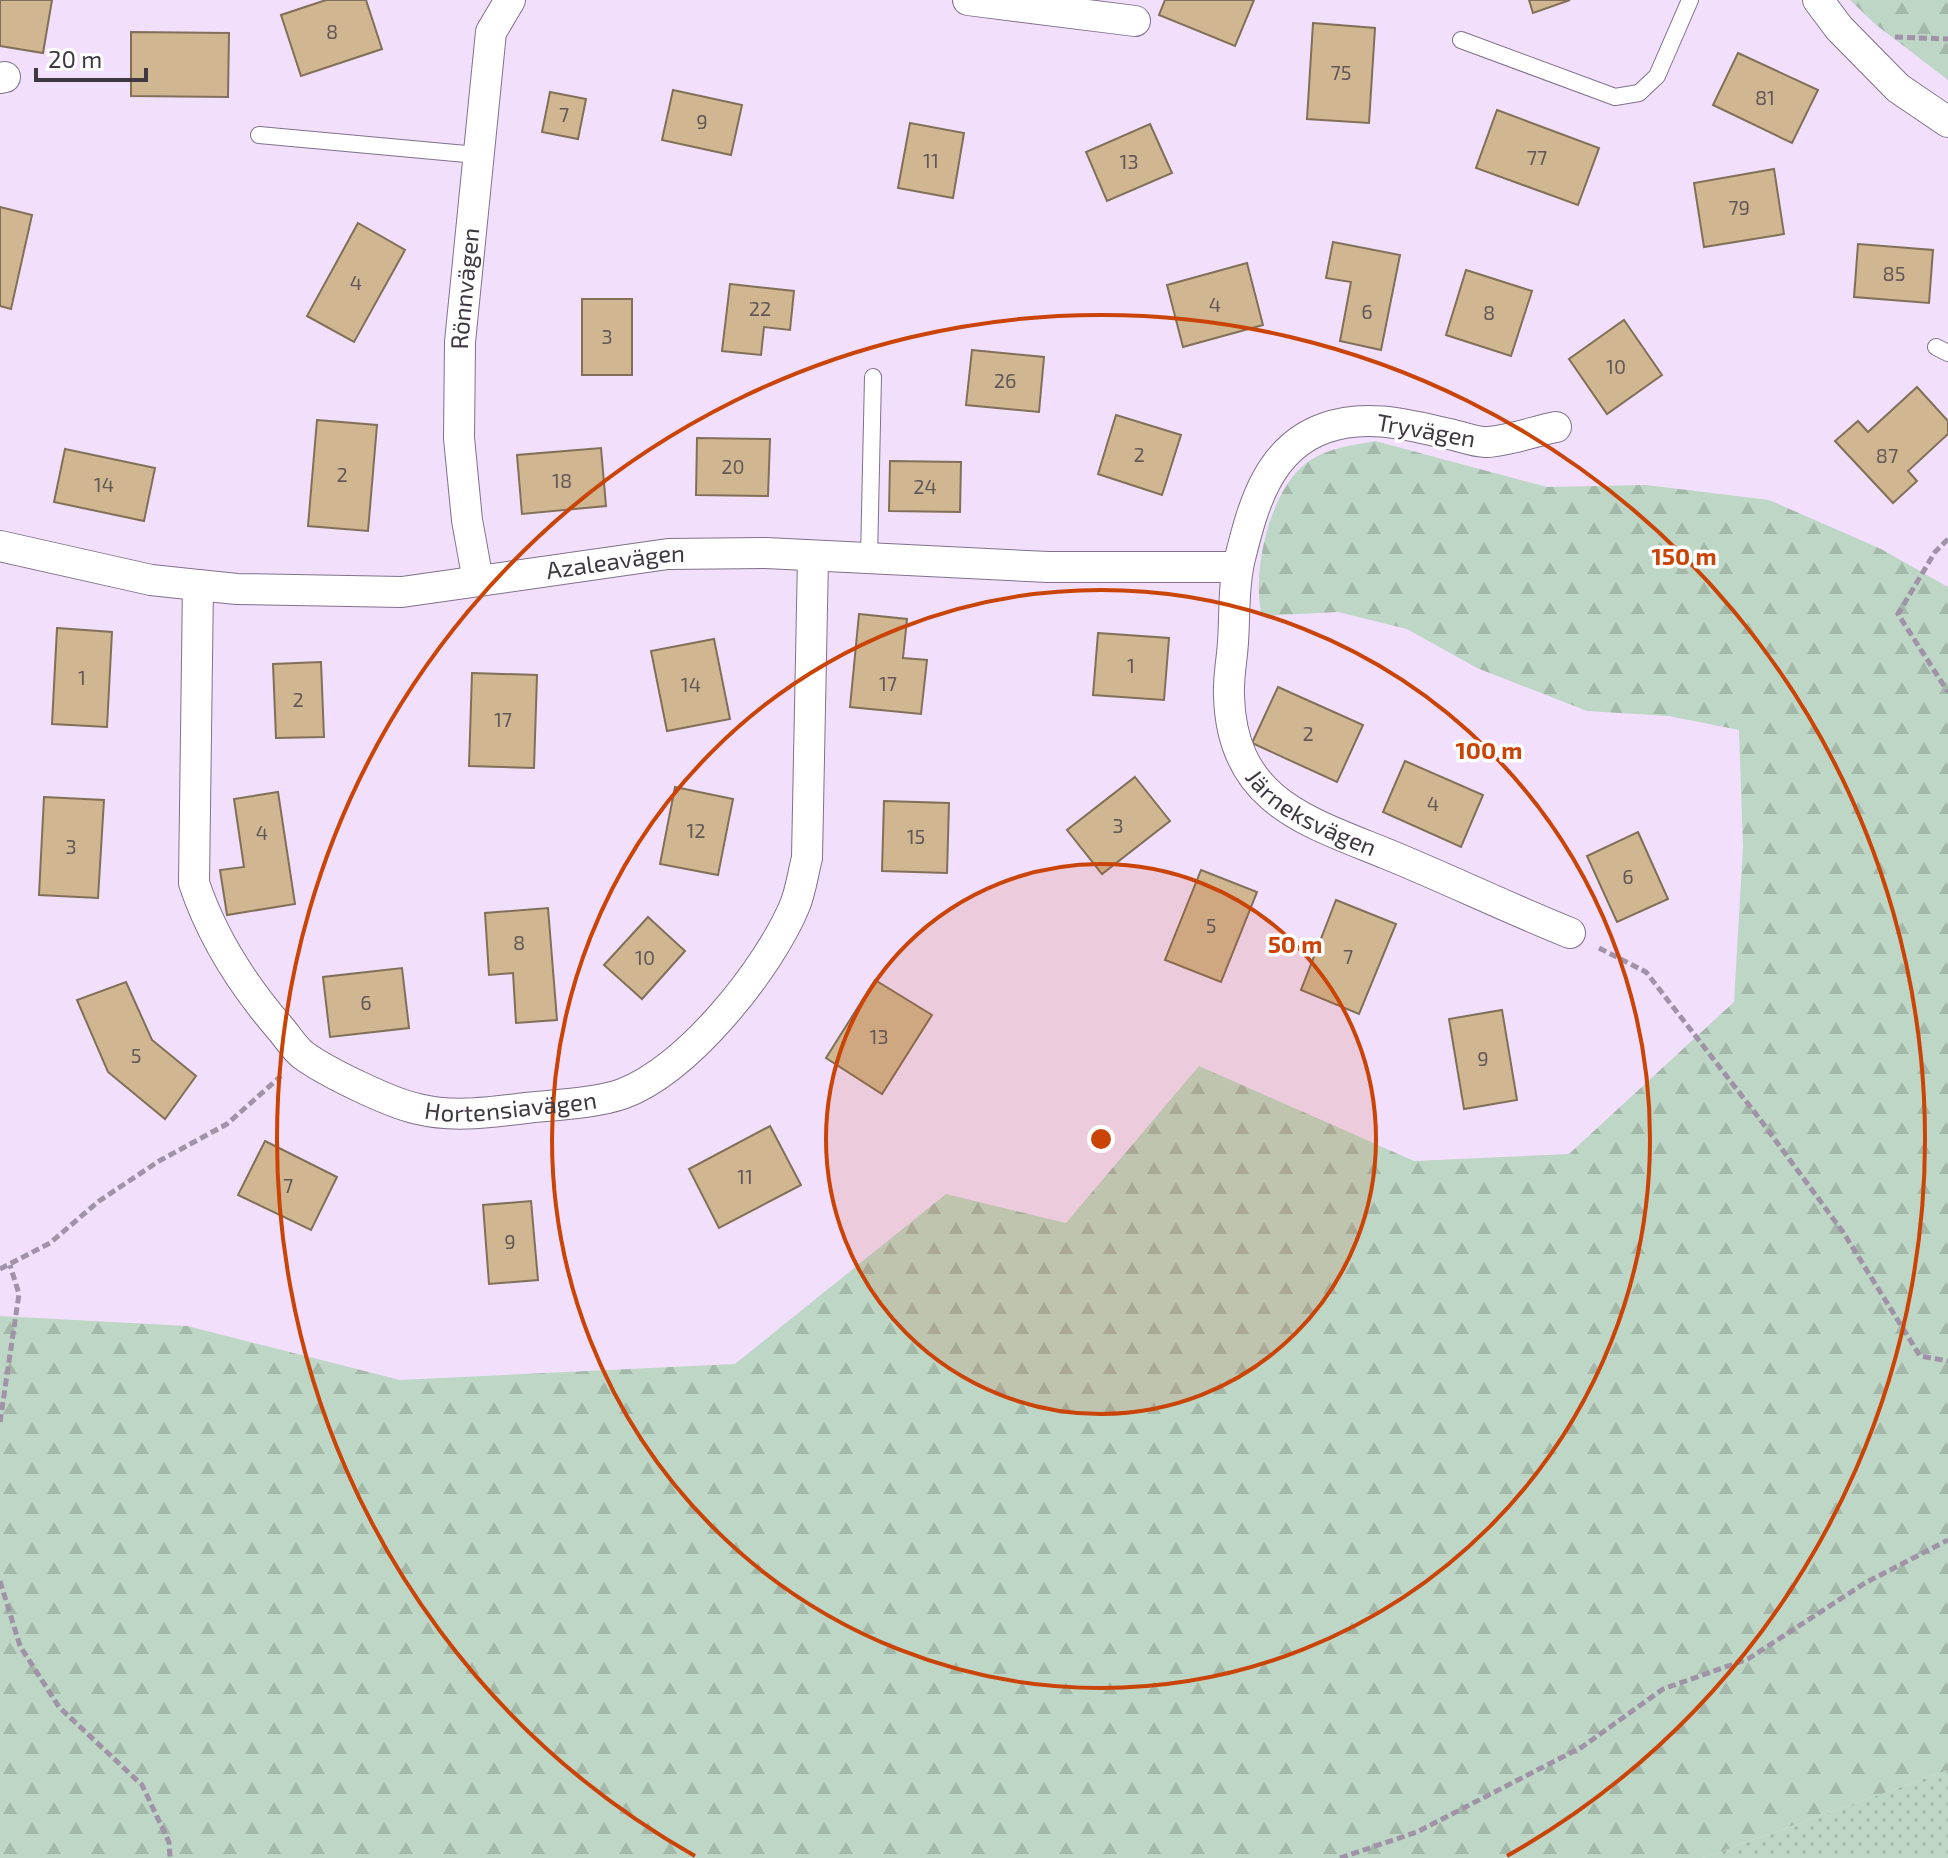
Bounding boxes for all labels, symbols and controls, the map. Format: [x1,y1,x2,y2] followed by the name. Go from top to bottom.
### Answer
[326,19,338,43] house number: 8
[36,32,146,82] scale bar
[48,44,102,73] text: 20 m
[1331,60,1351,84] house number: 75
[1755,85,1775,109] house number: 81
[559,102,569,126] house number: 7
[696,109,708,133] house number: 9
[1527,145,1547,169] house number: 77
[923,148,939,172] house number: 11
[1119,149,1139,173] house number: 13
[1728,195,1750,219] house number: 79
[444,226,484,350] street label: Rönnvägen
[1883,261,1905,285] house number: 85
[350,270,362,294] house number: 4
[1209,292,1221,316] house number: 4
[749,296,771,320] house number: 22
[1361,299,1373,323] house number: 6
[1483,300,1495,324] house number: 8
[601,324,613,348] house number: 3
[1606,354,1626,378] house number: 10
[994,368,1016,392] house number: 26
[1375,407,1478,452] street label: Tryvägen
[1133,442,1145,466] house number: 2
[1876,443,1898,467] house number: 87
[721,454,745,478] house number: 20
[336,462,348,486] house number: 2
[552,468,572,492] house number: 18
[94,472,114,496] house number: 14
[913,474,937,498] house number: 24
[544,538,685,584] street label: Azaleavägen
[1651,541,1717,570] text: 150 m
[1127,653,1135,677] house number: 1
[78,665,86,689] house number: 1
[879,671,897,695] house number: 17
[681,672,701,696] house number: 14
[292,687,304,711] house number: 2
[494,707,512,731] house number: 17
[1302,721,1314,745] house number: 2
[1456,735,1522,764] text: 100 m
[1240,763,1381,861] street label: Järneksvägen
[1427,791,1439,815] house number: 4
[1112,813,1124,837] house number: 3
[686,818,706,842] house number: 12
[256,820,268,844] house number: 4
[907,824,925,848] house number: 15
[65,834,77,858] house number: 3
[1622,864,1634,888] house number: 6
[1206,913,1216,937] house number: 5
[1268,929,1322,958] text: 50 m
[513,930,525,954] house number: 8
[1343,944,1353,968] house number: 7
[635,945,655,969] house number: 10
[360,990,372,1014] house number: 6
[869,1024,889,1048] house number: 13
[131,1043,141,1067] house number: 5
[1477,1046,1489,1070] house number: 9
[423,1084,599,1127] street label: Hortensiavägen
[1087,1125,1115,1153] centre of rings
[737,1164,753,1188] house number: 11
[283,1173,293,1197] house number: 7
[504,1229,516,1253] house number: 9

